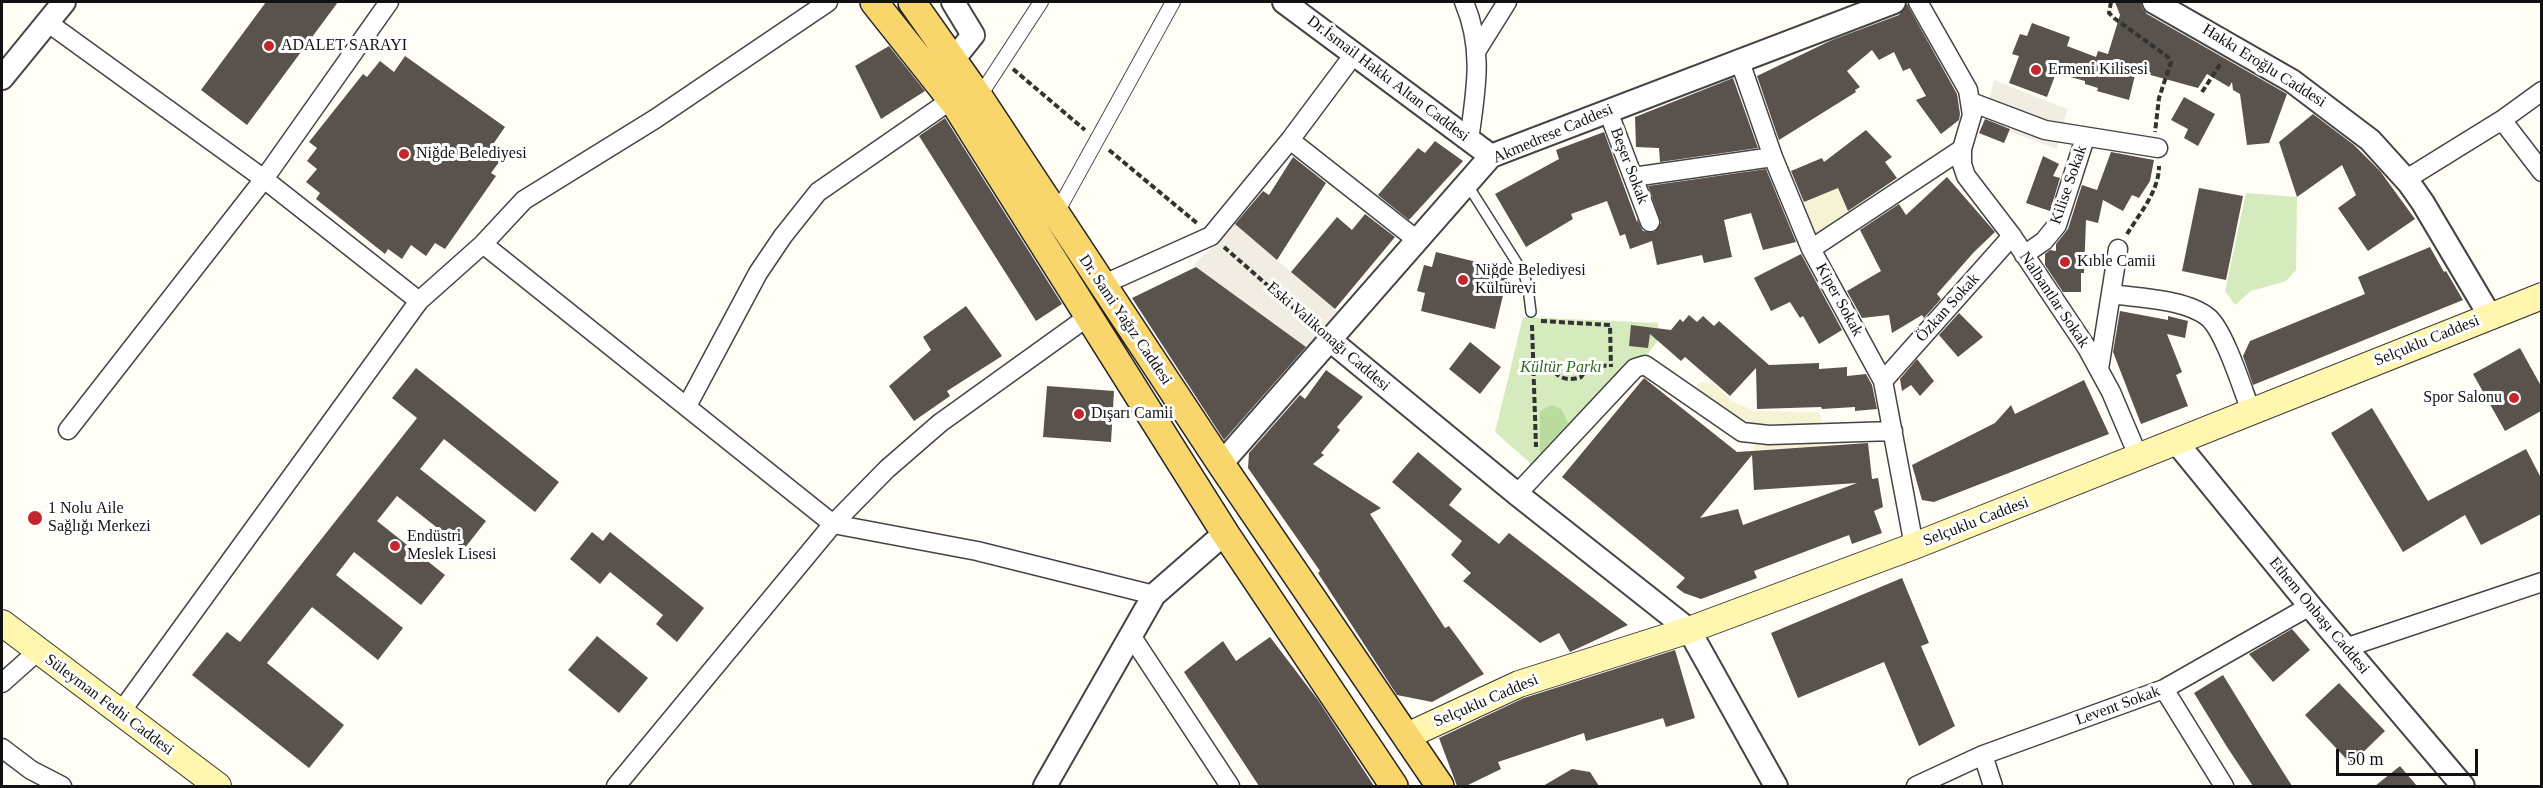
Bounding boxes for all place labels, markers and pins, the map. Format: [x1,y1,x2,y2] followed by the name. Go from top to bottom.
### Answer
[281,36,407,56] place label: ADALET SARAYI
[262,39,276,53] marker: ADALET SARAYI
[2048,60,2148,80] place label: Ermeni Kilisesi
[2029,63,2043,77] marker: Ermeni Kilisesi
[416,144,527,164] place label: Niğde Belediyesi
[397,147,411,161] marker: Niğde Belediyesi
[2077,252,2156,272] place label: Kıble Camii
[2058,255,2072,269] marker: Kıble Camii
[1475,261,1586,299] place label: Niğde Belediyesi Kültürevi
[1456,273,1470,287] marker: Niğde Belediyesi Kültürevi
[2423,388,2502,408] place label: Spor Salonu
[2507,391,2521,405] marker: Spor Salonu
[1091,404,1173,424] place label: Dışarı Camii
[1072,407,1086,421] marker: Dışarı Camii
[48,499,151,537] place label: 1 Nolu Aile Sağlığı Merkezi
[26,509,44,527] marker: 1 Nolu Aile Sağlığı Merkezi
[407,527,496,565] place label: Endüstri Meslek Lisesi
[388,539,402,553] marker: Endüstri Meslek Lisesi

